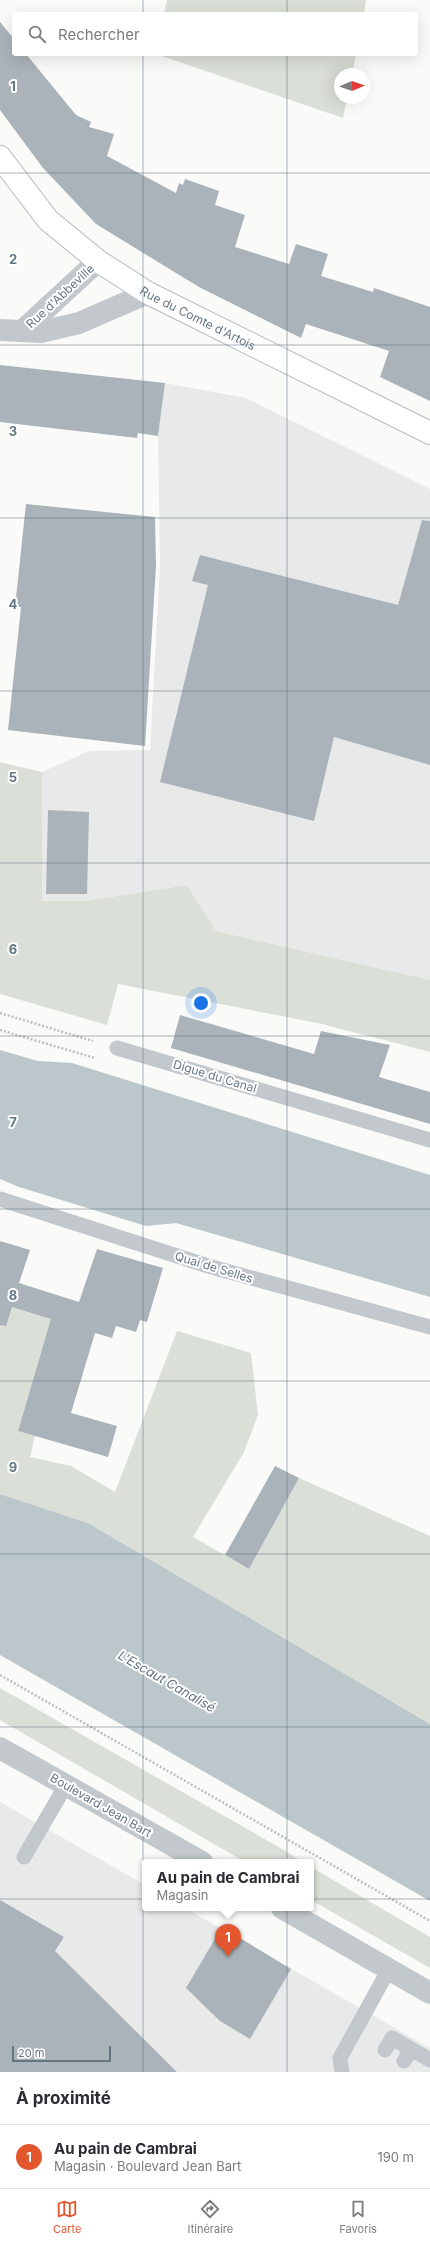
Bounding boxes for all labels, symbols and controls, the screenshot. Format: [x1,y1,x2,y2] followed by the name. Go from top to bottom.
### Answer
[12,12,418,56] search box
[26,23,48,45] icon: search
[58,25,140,44] text: Rechercher
[334,68,370,104] north arrow
[10,78,16,94] text: 1
[9,251,17,267] text: 2
[23,261,97,331] street label: Rue d'Abbeville
[137,283,258,353] street label: Rue du Comte d'Artois
[9,423,17,439] text: 3
[9,596,18,612] text: 4
[9,769,17,785] text: 5
[9,941,17,957] text: 6
[191,993,211,1013] your location
[171,1056,259,1096] street label: Digue du Canal
[9,1114,17,1130] text: 7
[173,1248,255,1286] street label: Quai de Selles
[9,1287,17,1303] text: 8
[9,1459,17,1475] text: 9
[116,1647,218,1715] water label: L'Escaut Canalisé
[48,1770,154,1840] street label: Boulevard Jean Bart
[142,1859,314,1911] popup
[157,1868,299,1887] text: Au pain de Cambrai
[157,1887,209,1903] text: Magasin
[215,1924,241,1957] pin: 1
[12,2044,111,2063] scale bar
[18,2046,44,2060] text: 20 m
[16,2088,111,2108] text: À proximité
[54,2139,197,2158] text: Au pain de Cambrai
[26,2149,32,2165] text: 1
[377,2149,414,2165] text: 190 m
[54,2158,241,2174] text: Magasin · Boulevard Jean Bart
[53,2198,81,2236] tab: Carte
[188,2198,233,2236] tab: Itinéraire
[339,2198,377,2236] tab: Favoris

